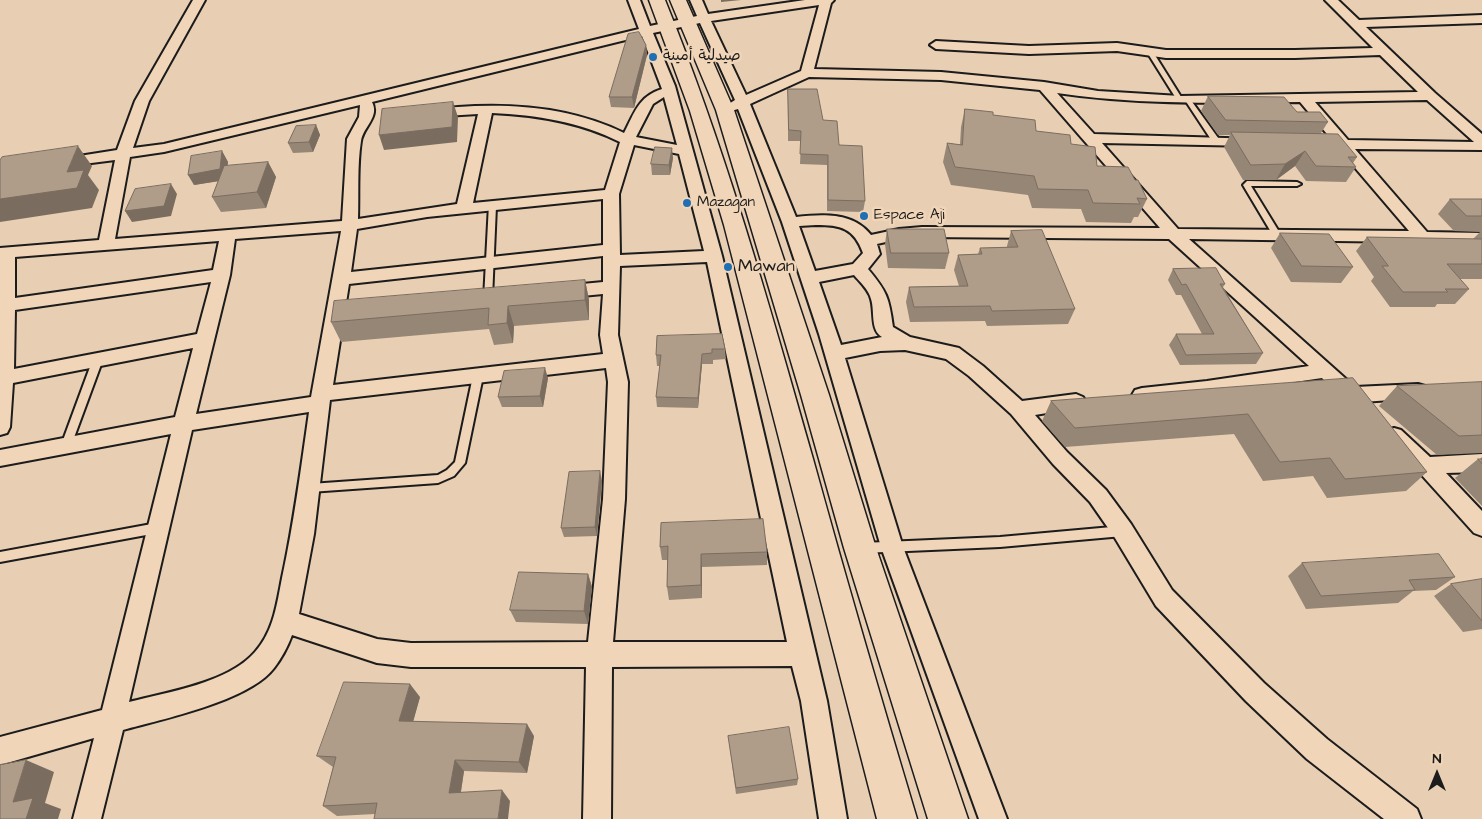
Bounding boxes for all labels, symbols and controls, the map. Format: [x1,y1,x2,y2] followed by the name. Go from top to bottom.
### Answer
[663,48,741,66] place label: صيدلية أمينة
[647,51,659,63] marker: صيدلية أمينة
[697,194,755,212] place label: Mazagan
[681,197,693,209] marker: Mazagan
[874,207,945,225] place label: Espace Aji
[858,210,870,222] marker: Espace Aji
[738,256,795,278] place label: Mawan
[722,261,734,273] marker: Mawan
[1412,749,1462,799] north arrow
[1433,749,1441,769] text: N

